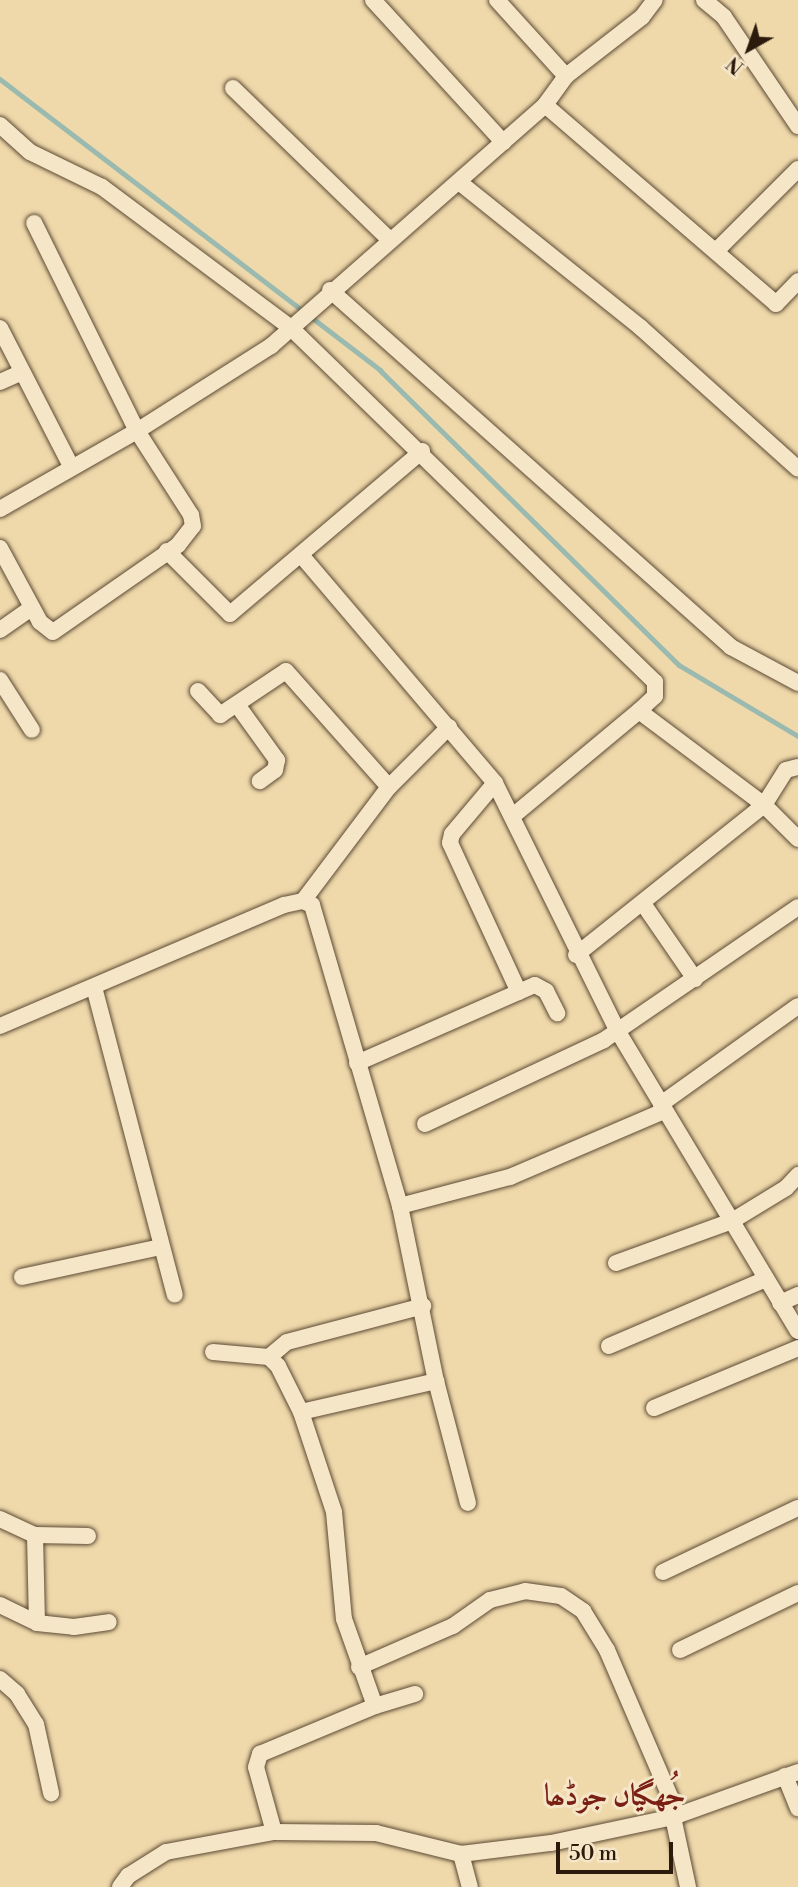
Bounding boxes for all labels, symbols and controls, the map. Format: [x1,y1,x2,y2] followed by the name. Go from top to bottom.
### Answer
[714,14,784,84] north arrow
[722,51,749,79] text: N
[544,1778,686,1814] district label: جُھگیاں جوڈھا
[560,1828,677,1872] scale bar
[569,1841,617,1867] text: 50 m

